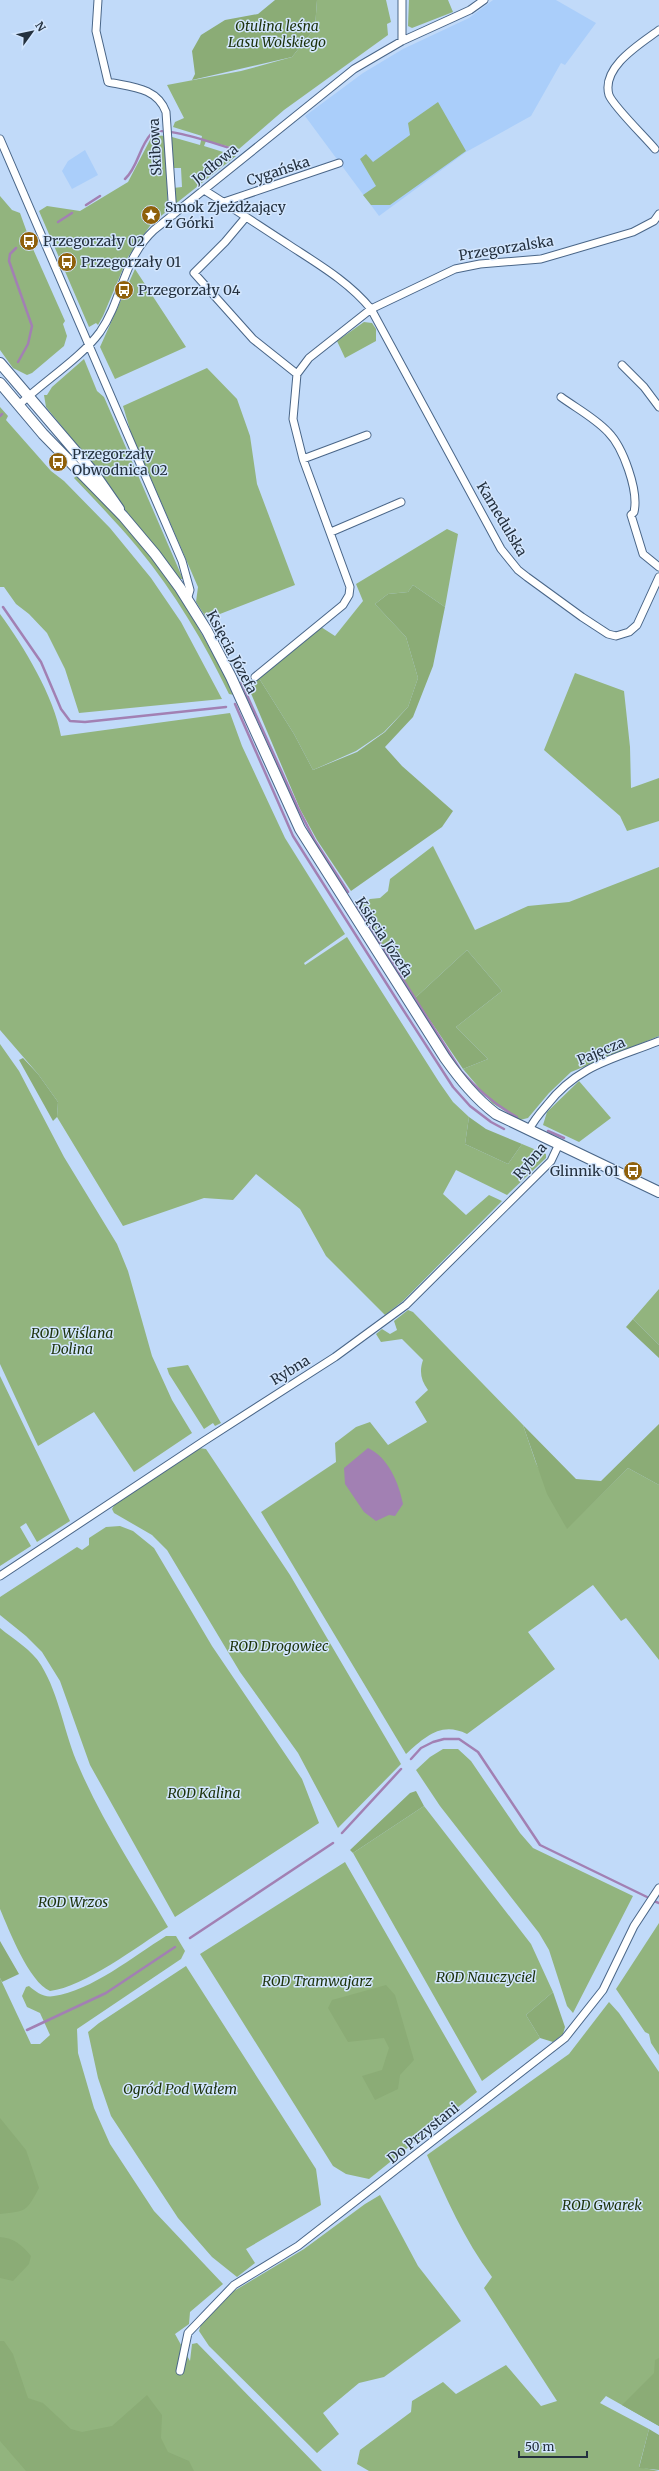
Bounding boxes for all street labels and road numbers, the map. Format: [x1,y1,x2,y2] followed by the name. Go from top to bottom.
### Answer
[144,117,165,176] street label: Skibowa
[188,140,242,189] street label: Jodłowa
[244,152,312,190] street label: Cygańska
[457,232,555,264] street label: Przegorzalska
[473,479,531,560] street label: Kamedulska
[203,607,262,697] street label: Księcia Józefa
[351,894,417,981] street label: Księcia Józefa
[574,1033,628,1069] street label: Pajęcza
[509,1138,551,1183] street label: Rybna
[267,1351,313,1389] street label: Rybna
[384,2098,463,2167] street label: Do Przystani

